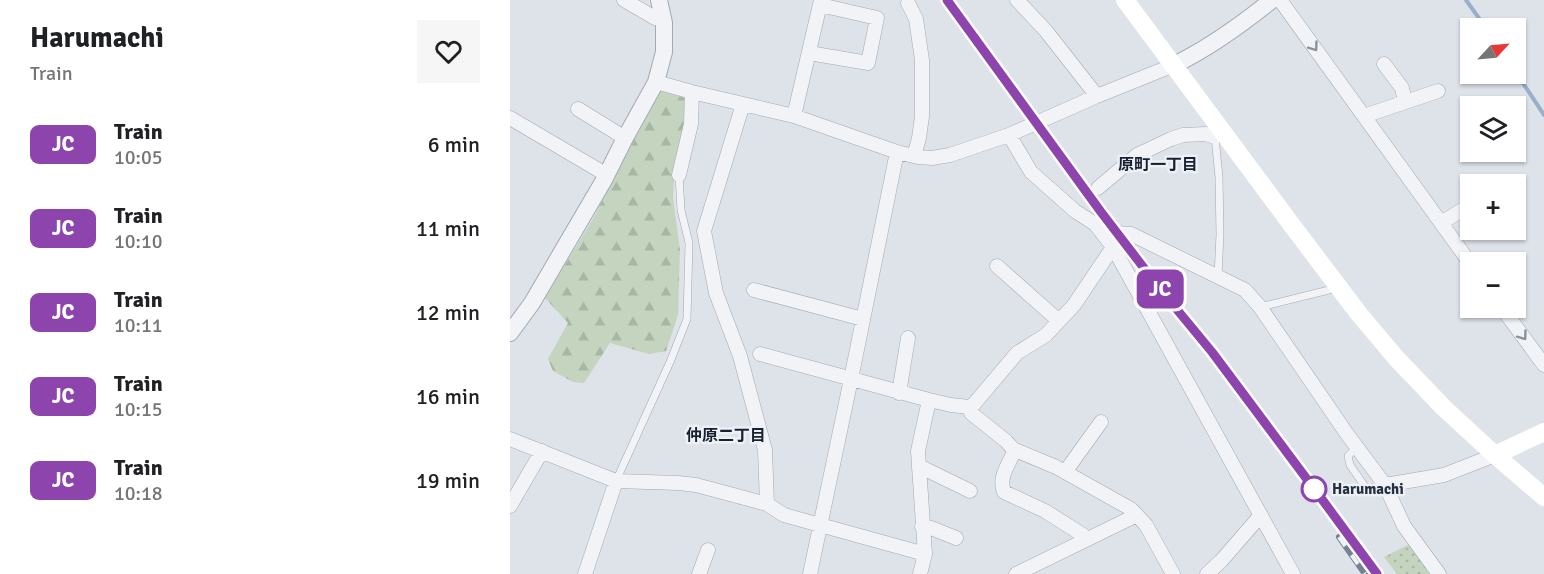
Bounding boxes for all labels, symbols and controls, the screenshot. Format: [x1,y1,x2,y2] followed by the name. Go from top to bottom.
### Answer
[1460,18,1526,84] north arrow
[1460,18,1526,318] map controls
[417,20,480,83] button: heart
[30,21,164,55] text: Harumachi
[1307,41,1318,52] one-way arrow
[30,61,73,86] text: Train
[1460,96,1526,162] button: layers
[114,118,163,145] text: Train
[52,131,74,157] text: JC
[428,131,480,158] text: 6 min
[114,145,163,170] text: 10:05
[1118,155,1198,175] district label: 原町一丁目
[1460,174,1526,240] button: +
[114,202,163,229] text: Train
[52,215,74,241] text: JC
[416,215,480,242] text: 11 min
[114,229,163,254] text: 10:10
[1460,252,1526,318] button: −
[1133,270,1187,308] line badge: JC
[1149,276,1171,302] text: JC
[114,286,163,313] text: Train
[52,299,74,325] text: JC
[416,299,480,326] text: 12 min
[114,313,163,338] text: 10:11
[1516,330,1527,341] one-way arrow
[114,370,163,397] text: Train
[52,383,74,409] text: JC
[416,383,480,410] text: 16 min
[114,397,163,422] text: 10:15
[686,426,766,446] district label: 仲原二丁目
[114,454,163,481] text: Train
[52,467,74,493] text: JC
[416,467,480,494] text: 19 min
[1301,476,1327,502] marker: Harumachi
[1332,480,1404,498] place label: Harumachi
[114,481,163,506] text: 10:18

